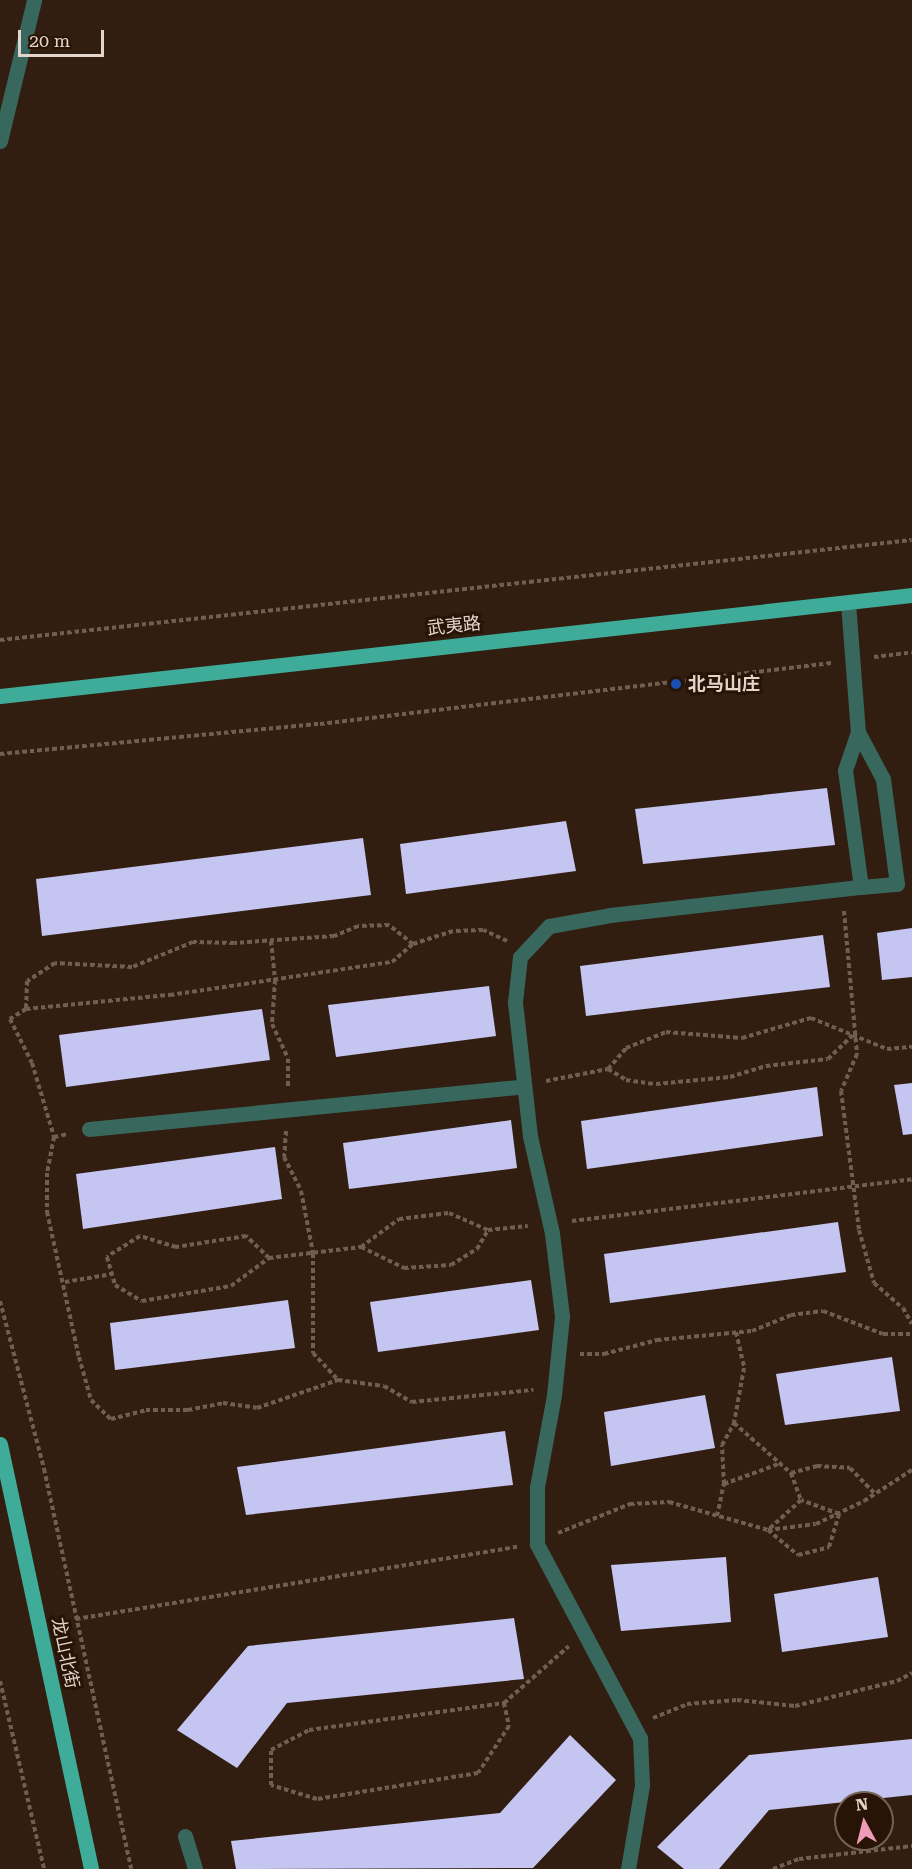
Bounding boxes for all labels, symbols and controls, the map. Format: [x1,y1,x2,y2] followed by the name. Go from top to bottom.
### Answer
[21,18,106,56] scale bar
[29,30,70,51] text: 20 m
[426,612,482,640] street label: 武夷路
[688,673,760,695] place label: 北马山庄
[669,677,683,691] marker: 北马山庄
[47,1616,83,1690] street label: 龙山北街
[834,1791,894,1851] north arrow
[855,1794,869,1815] text: N

